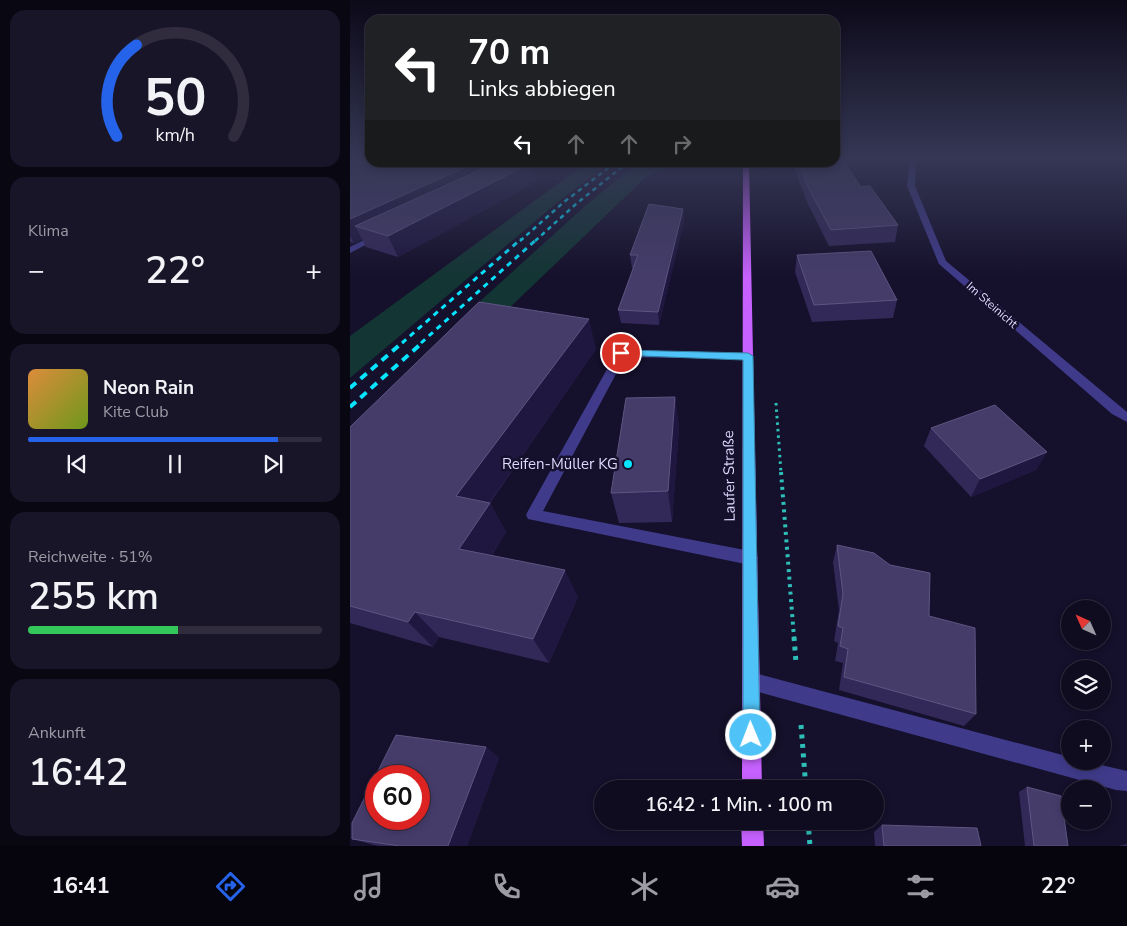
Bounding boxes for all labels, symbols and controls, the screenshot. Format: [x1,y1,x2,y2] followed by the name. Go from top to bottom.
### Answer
[468,29,550,76] text: 70 m
[385,35,450,100] icon: left
[144,62,206,133] text: 50
[468,74,616,104] text: Links abbiegen
[155,123,195,147] text: km/h
[509,130,537,158] icon: left
[562,130,590,158] icon: ahead
[615,130,643,158] icon: ahead
[668,130,696,158] icon: right
[28,220,69,242] text: Klima
[145,245,205,296] text: 22°
[28,252,45,290] text: −
[305,252,322,290] text: +
[963,278,1022,332] street label: Im Steinicht
[600,332,642,374] pin
[607,339,635,367] icon: arrive
[103,375,194,401] text: Neon Rain
[103,401,169,423] text: Kite Club
[718,430,740,522] street label: Laufer Straße
[63,450,91,478] icon: previous
[161,450,189,478] icon: pause
[259,450,287,478] icon: next
[502,454,618,474] place label: Reifen-Müller KG
[622,458,634,470] marker: Reifen-Müller KG
[28,546,153,568] text: Reichweite · 51%
[28,571,159,622] text: 255 km
[1061,600,1111,650] north arrow
[1061,600,1111,830] map controls
[1061,660,1111,710] button: layers
[724,708,776,760] position arrow
[1061,720,1111,770] button: +
[28,722,85,744] text: Ankunft
[28,747,128,798] text: 16:42
[365,765,430,830] speed limit sign: 60
[1061,780,1111,830] button: −
[645,792,833,818] text: 16:42 · 1 Min. · 100 m
[213,869,248,904] icon: directions
[351,869,386,904] icon: music
[489,869,524,904] icon: phone
[627,869,662,904] icon: climate
[765,869,800,904] icon: car
[903,869,938,904] icon: filters
[51,871,110,901] text: 16:41
[1041,871,1075,901] text: 22°

